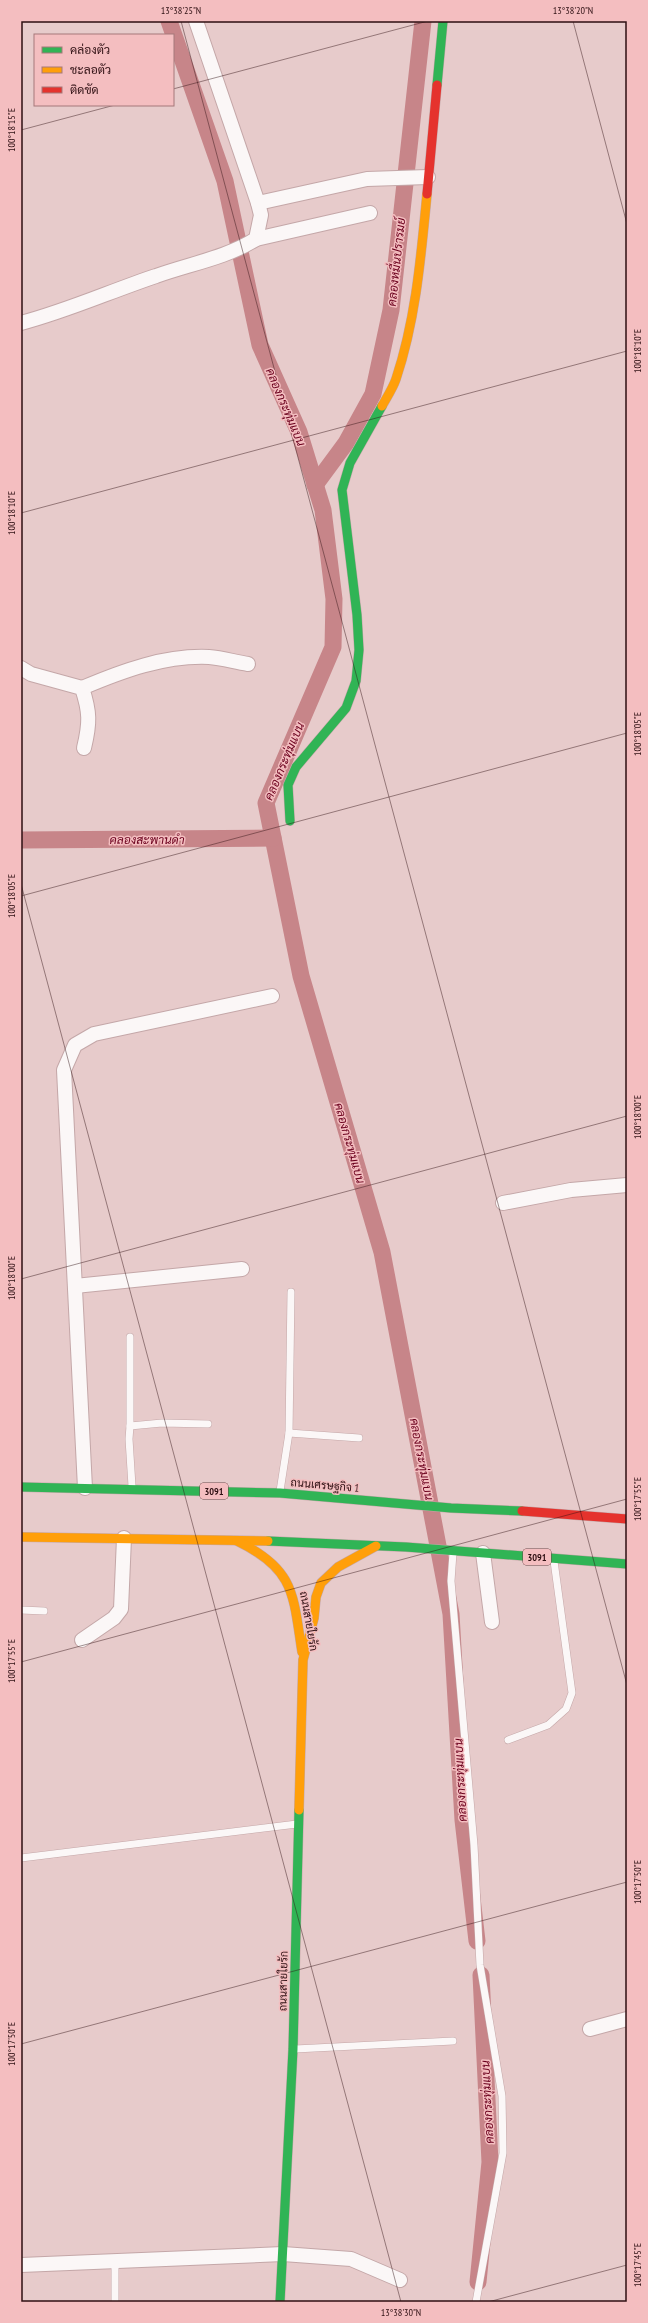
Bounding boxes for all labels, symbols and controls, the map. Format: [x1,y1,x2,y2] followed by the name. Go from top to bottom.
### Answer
[161,4,201,17] text: 13°38'25"N
[553,4,593,17] text: 13°38'20"N
[34,34,174,106] legend
[70,42,110,57] text: คล่องตัว
[70,62,111,77] text: ชะลอตัว
[70,82,99,97] text: ติดขัด
[5,108,18,152] text: 100°18'15"E
[381,215,408,307] water label: คลองหมื่นปรารมย์
[631,329,644,373] text: 100°18'10"E
[261,366,309,449] water label: คลองกระทุ่มแบน
[5,491,18,535] text: 100°18'10"E
[631,712,644,756] text: 100°18'05"E
[261,719,309,803] water label: คลองกระทุ่มแบน
[109,832,185,847] water label: คลองสะพานดำ
[5,874,18,918] text: 100°18'05"E
[631,1095,644,1139] text: 100°18'00"E
[329,1101,369,1186] water label: คลองกระทุ่มแบน
[5,1256,18,1300] text: 100°18'00"E
[405,1417,437,1502] water label: คลองกระทุ่มแบน
[290,1475,360,1496] street label: ถนนเศรษฐกิจ 1
[631,1477,644,1521] text: 100°17'55"E
[200,1483,228,1499] road number: 3091
[523,1549,551,1565] road number: 3091
[297,1590,322,1652] street label: ถนนสายใยรัก
[5,1639,18,1683] text: 100°17'55"E
[450,1738,472,1822] water label: คลองกระทุ่มแบน
[631,1860,644,1904] text: 100°17'50"E
[274,1951,291,2011] street label: ถนนสายใยรัก
[5,2022,18,2066] text: 100°17'50"E
[477,2060,499,2144] water label: คลองกระทุ่มแบน
[631,2243,644,2287] text: 100°17'45"E
[381,2306,421,2319] text: 13°38'30"N

